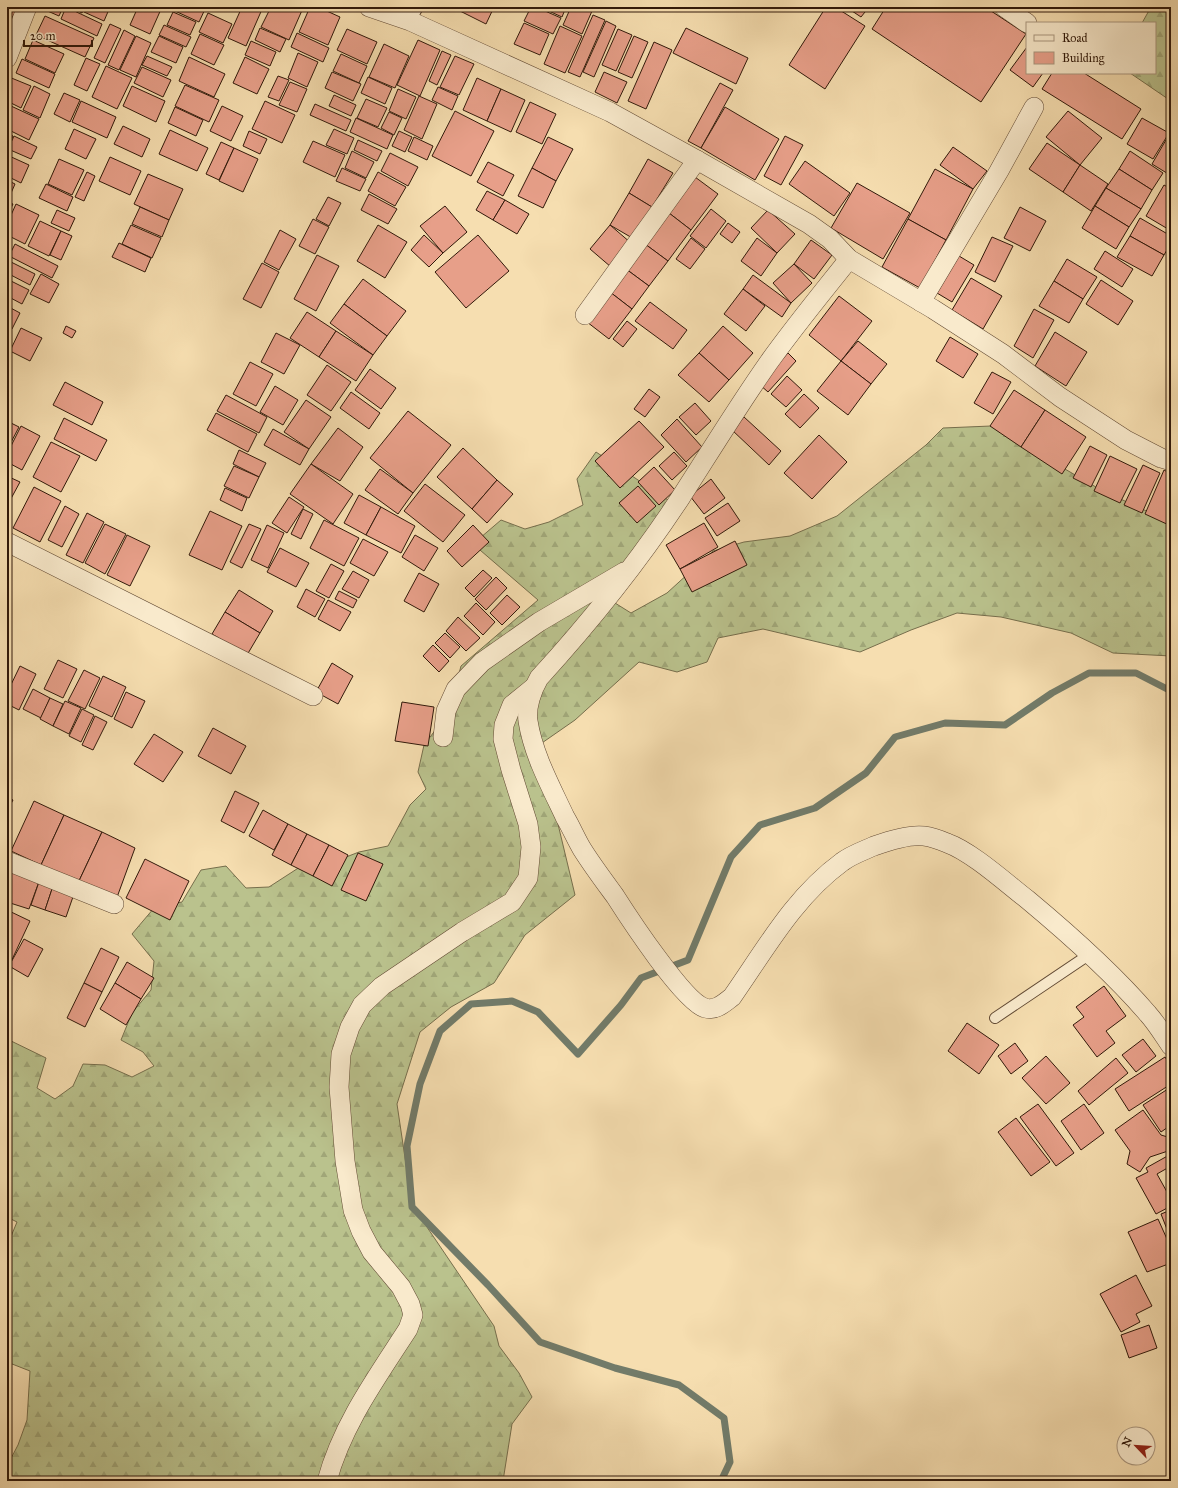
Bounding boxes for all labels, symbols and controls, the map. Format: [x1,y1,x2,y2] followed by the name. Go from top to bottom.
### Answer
[24,22,92,48] scale bar
[1026,22,1156,74] legend
[30,29,56,43] text: 20 m
[1062,31,1088,45] text: Road
[1062,51,1105,66] text: Building
[1116,1426,1156,1466] north arrow
[1120,1434,1136,1449] text: N

